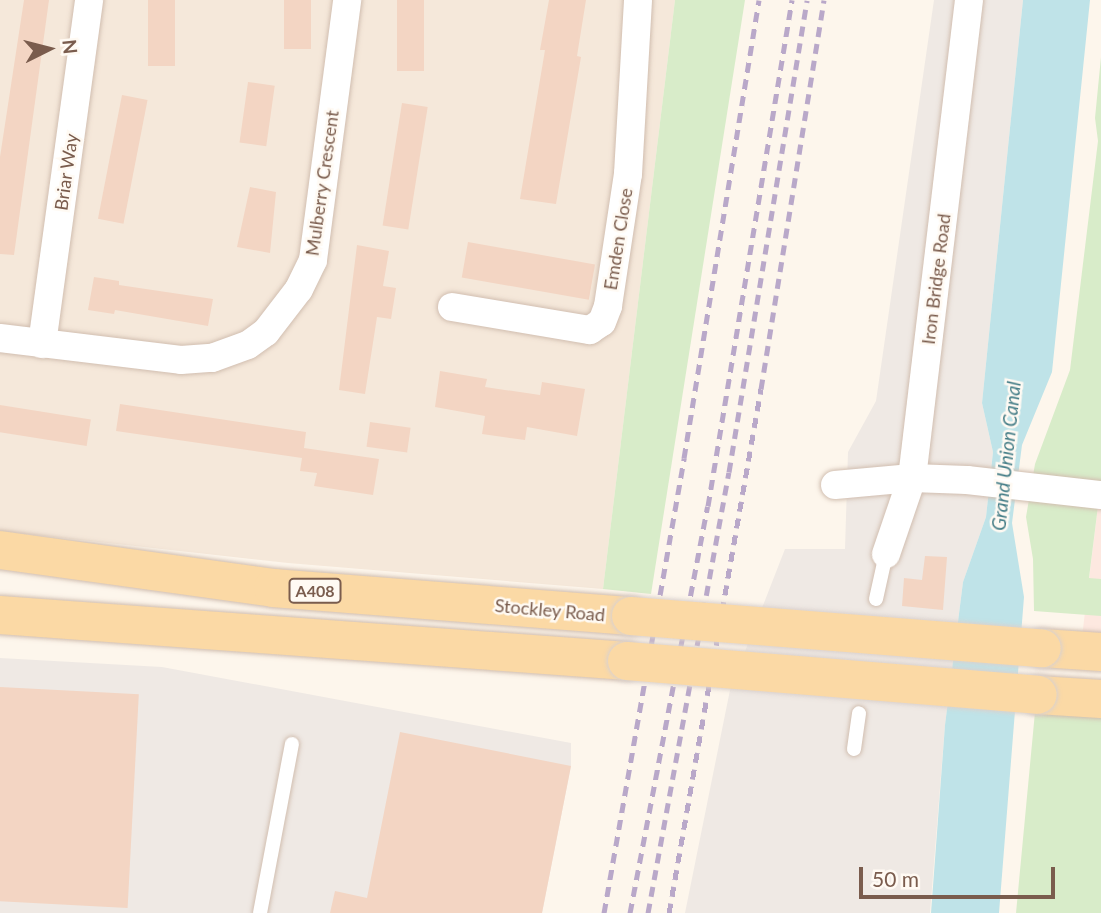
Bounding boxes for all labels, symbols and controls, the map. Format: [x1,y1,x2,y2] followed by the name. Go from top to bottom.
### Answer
[14,14,84,84] north arrow
[58,38,83,55] text: N
[301,109,343,257] street label: Mulberry Crescent
[50,132,82,212] street label: Briar Way
[599,186,637,292] street label: Emden Close
[917,212,955,346] street label: Iron Bridge Road
[987,380,1025,532] water label: Grand Union Canal
[287,578,343,604] road number: A408
[494,594,606,626] street label: Stockley Road
[863,853,1059,897] scale bar
[872,866,919,891] text: 50 m

